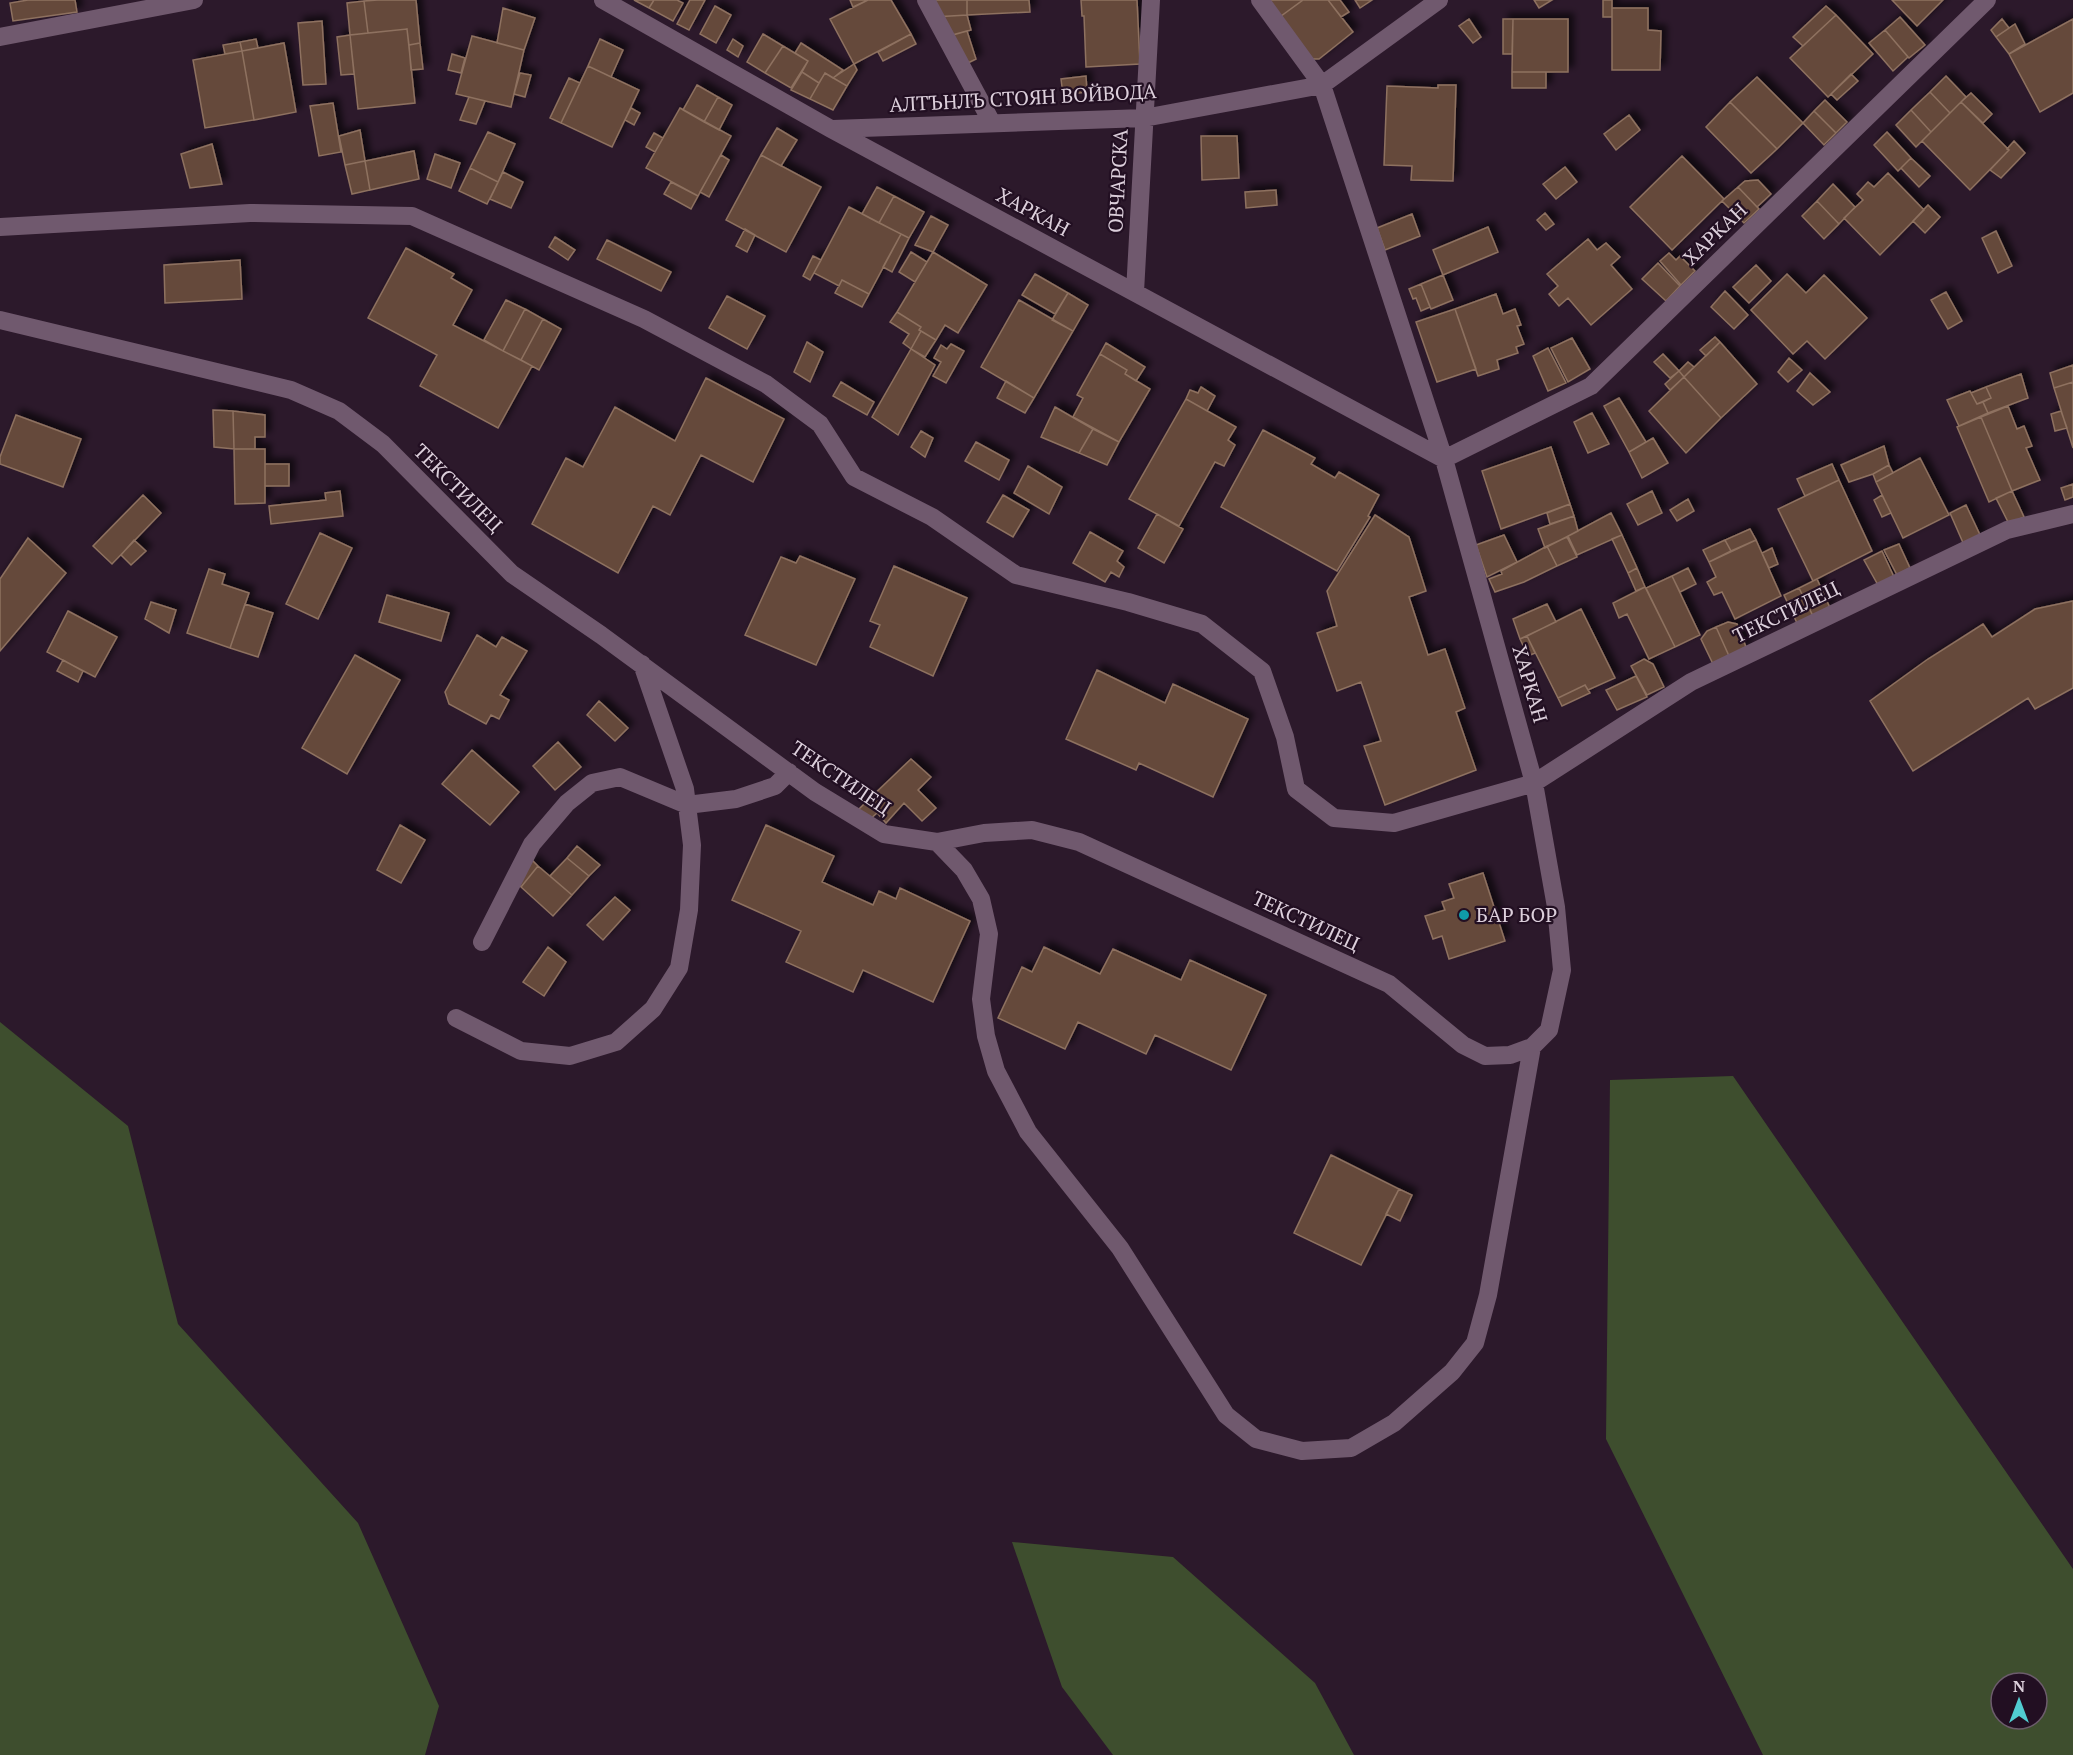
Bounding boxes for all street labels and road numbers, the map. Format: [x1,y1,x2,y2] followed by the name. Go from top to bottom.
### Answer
[889,77,1158,118] street label: АЛТЪНЛЪ СТОЯН ВОЙВОДА
[1101,128,1134,234] street label: ОВЧАРСКА
[992,181,1075,242] street label: ХАРКАН
[1677,196,1753,271] street label: ХАРКАН
[408,437,509,538] street label: ТЕКСТИЛЕЦ
[1728,574,1844,649] street label: ТЕКСТИЛЕЦ
[1507,642,1554,726] street label: ХАРКАН
[786,734,897,821] street label: ТЕКСТИЛЕЦ
[1248,884,1364,957] street label: ТЕКСТИЛЕЦ

